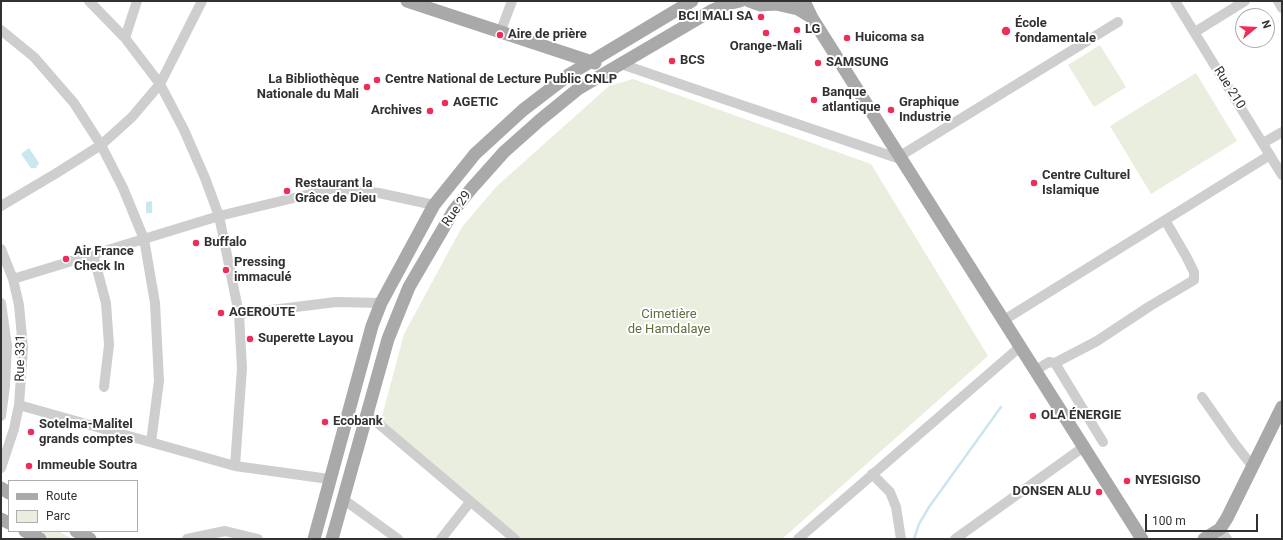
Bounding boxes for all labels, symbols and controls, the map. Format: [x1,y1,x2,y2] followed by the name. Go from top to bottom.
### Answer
[1235,8,1275,48] north arrow
[678,9,753,25] place label: BCI MALI SA
[756,12,766,22] marker: BCI MALI SA
[1015,16,1096,47] place label: École fondamentale
[1259,19,1273,30] text: N
[805,22,820,38] place label: LG
[792,25,802,35] marker: LG
[1000,25,1012,37] marker: École fondamentale
[508,27,587,43] place label: Aire de prière
[761,28,771,38] marker: Orange-Mali
[495,30,505,40] marker: Aire de prière
[855,30,924,46] place label: Huicoma sa
[842,33,852,43] marker: Huicoma sa
[730,39,802,55] place label: Orange-Mali
[680,53,705,69] place label: BCS
[826,55,889,71] place label: SAMSUNG
[667,56,677,66] marker: BCS
[813,58,823,68] marker: SAMSUNG
[1210,64,1248,112] street label: Rue 210
[257,72,359,103] place label: La Bibliothèque Nationale du Mali
[385,72,617,88] place label: Centre National de Lecture Public CNLP
[372,75,382,85] marker: Centre National de Lecture Public CNLP
[362,82,372,92] marker: La Bibliothèque Nationale du Mali
[822,85,881,116] place label: Banque atlantique
[453,95,498,111] place label: AGETIC
[809,95,819,105] marker: Banque atlantique
[899,95,959,126] place label: Graphique Industrie
[440,98,450,108] marker: AGETIC
[371,103,422,119] place label: Archives
[886,105,896,115] marker: Graphique Industrie
[425,106,435,116] marker: Archives
[1042,168,1130,199] place label: Centre Culturel Islamique
[295,176,376,207] place label: Restaurant la Grâce de Dieu
[1029,178,1039,188] marker: Centre Culturel Islamique
[282,186,292,196] marker: Restaurant la Grâce de Dieu
[439,188,475,230] street label: Rue 29
[204,235,247,251] place label: Buffalo
[191,238,201,248] marker: Buffalo
[74,244,134,275] place label: Air France Check In
[61,254,71,264] marker: Air France Check In
[234,255,291,286] place label: Pressing immaculé
[221,265,231,275] marker: Pressing immaculé
[229,305,295,321] place label: AGEROUTE
[628,307,710,338] park label: Cimetière de Hamdalaye
[216,308,226,318] marker: AGEROUTE
[258,331,353,347] place label: Superette Layou
[13,334,29,382] street label: Rue 331
[245,334,255,344] marker: Superette Layou
[1041,408,1121,424] place label: OLA ÉNERGIE
[1028,411,1038,421] marker: OLA ÉNERGIE
[333,414,383,430] place label: Ecobank
[39,417,133,448] place label: Sotelma-Malitel grands comptes
[320,417,330,427] marker: Ecobank
[26,427,36,437] marker: Sotelma-Malitel grands comptes
[37,458,137,474] place label: Immeuble Soutra
[24,461,34,471] marker: Immeuble Soutra
[1135,473,1201,489] place label: NYESIGISO
[1122,476,1132,486] marker: NYESIGISO
[8,480,138,532] legend
[1013,484,1091,500] place label: DONSEN ALU
[1094,487,1104,497] marker: DONSEN ALU
[46,489,77,503] text: Route
[1147,506,1260,532] scale bar
[46,509,70,523] text: Parc
[1152,514,1186,528] text: 100 m

